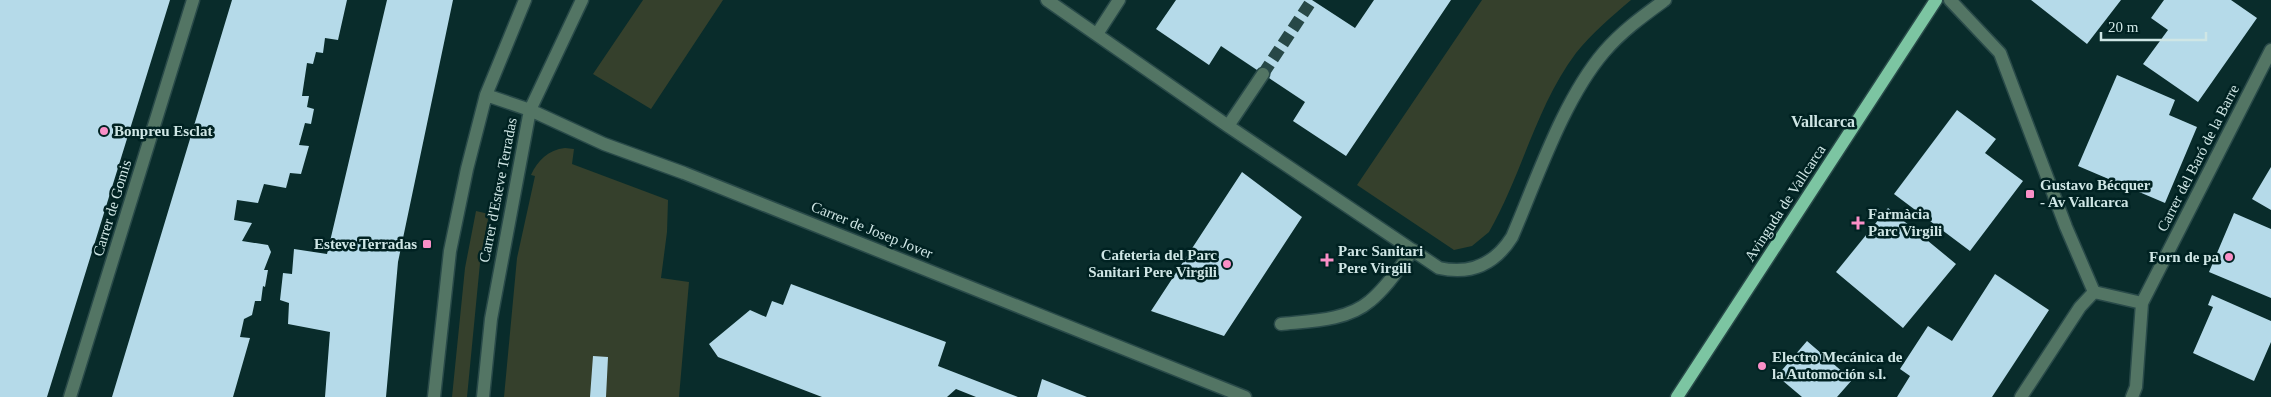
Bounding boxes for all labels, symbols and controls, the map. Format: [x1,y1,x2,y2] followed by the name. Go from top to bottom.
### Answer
[2101,10,2206,42] scale bar
[2108,19,2139,35] text: 20 m
[2154,82,2242,234] street label: Carrer del Baró de la Barre
[1791,113,1855,130] district label: Vallcarca
[476,116,520,264] street label: Carrer d'Esteve Terradas
[114,123,213,139] place label: Bonpreu Esclat
[98,125,110,137] marker: Bonpreu Esclat
[1741,142,1829,264] street label: Avinguda de Vallcarca
[90,158,134,258] street label: Carrer de Gomis
[2040,177,2151,210] place label: Gustavo Bécquer - Av Vallcarca
[2024,188,2036,200] marker: Gustavo Bécquer - Av Vallcarca
[809,198,935,262] street label: Carrer de Josep Jover
[1868,206,1942,239] place label: Farmàcia Parc Virgili
[1852,217,1864,229] marker: Farmàcia Parc Virgili
[314,236,417,252] place label: Esteve Terradas
[421,238,433,250] marker: Esteve Terradas
[1338,243,1423,276] place label: Parc Sanitari Pere Virgili
[1088,247,1217,280] place label: Cafeteria del Parc Sanitari Pere Virgili
[2149,249,2219,265] place label: Forn de pa
[2223,251,2235,263] marker: Forn de pa
[1320,253,1334,267] marker: Parc Sanitari Pere Virgili
[1221,258,1233,270] marker: Cafeteria del Parc Sanitari Pere Virgili
[1772,349,1903,382] place label: Electro Mecánica de la Automoción s.l.
[1756,360,1768,372] marker: Electro Mecánica de la Automoción s.l.

